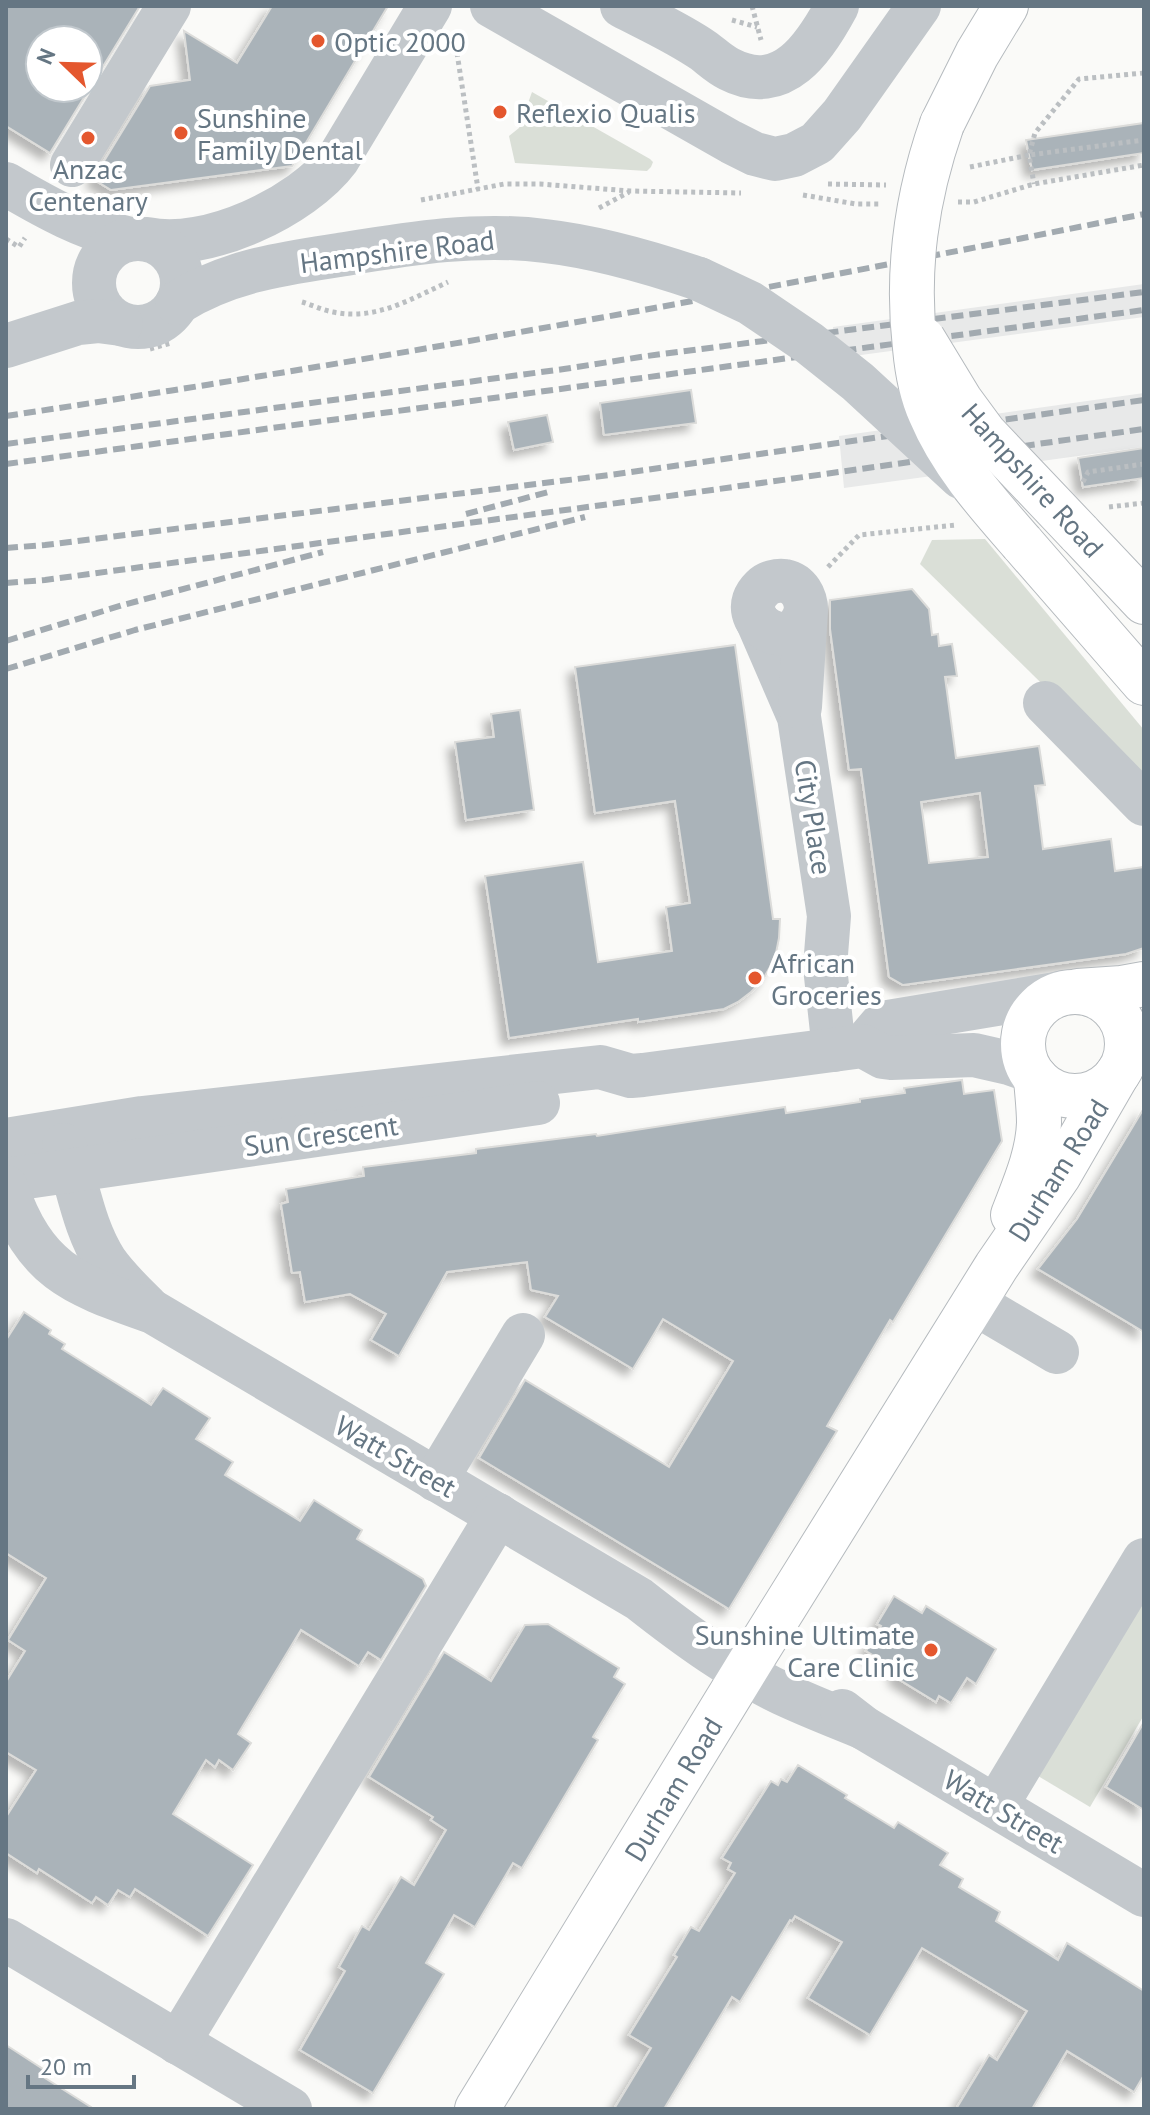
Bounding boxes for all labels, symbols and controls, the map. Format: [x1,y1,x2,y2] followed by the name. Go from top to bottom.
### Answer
[334,23,466,60] place label: Optic 2000
[24,24,104,104] north arrow
[309,32,327,50] marker: Optic 2000
[30,44,61,68] text: N
[516,94,695,131] place label: Reflexio Qualis
[197,99,363,168] place label: Sunshine Family Dental
[491,103,509,121] marker: Reflexio Qualis
[172,124,190,142] marker: Sunshine Family Dental
[79,129,97,147] marker: Anzac Centenary
[28,150,148,219] place label: Anzac Centenary
[298,221,496,281] street label: Hampshire Road
[954,395,1112,565] street label: Hampshire Road
[787,757,841,877] street label: City Place
[771,944,882,1013] place label: African Groceries
[746,969,764,987] marker: African Groceries
[999,1092,1117,1248] street label: Durham Road
[242,1106,401,1164] street label: Sun Crescent
[329,1407,464,1506] street label: Watt Street
[695,1616,915,1685] place label: Sunshine Ultimate Care Clinic
[922,1641,940,1659] marker: Sunshine Ultimate Care Clinic
[616,1710,730,1868] street label: Durham Road
[937,1761,1071,1862] street label: Watt Street
[28,2039,134,2089] scale bar
[40,2051,92,2082] text: 20 m

